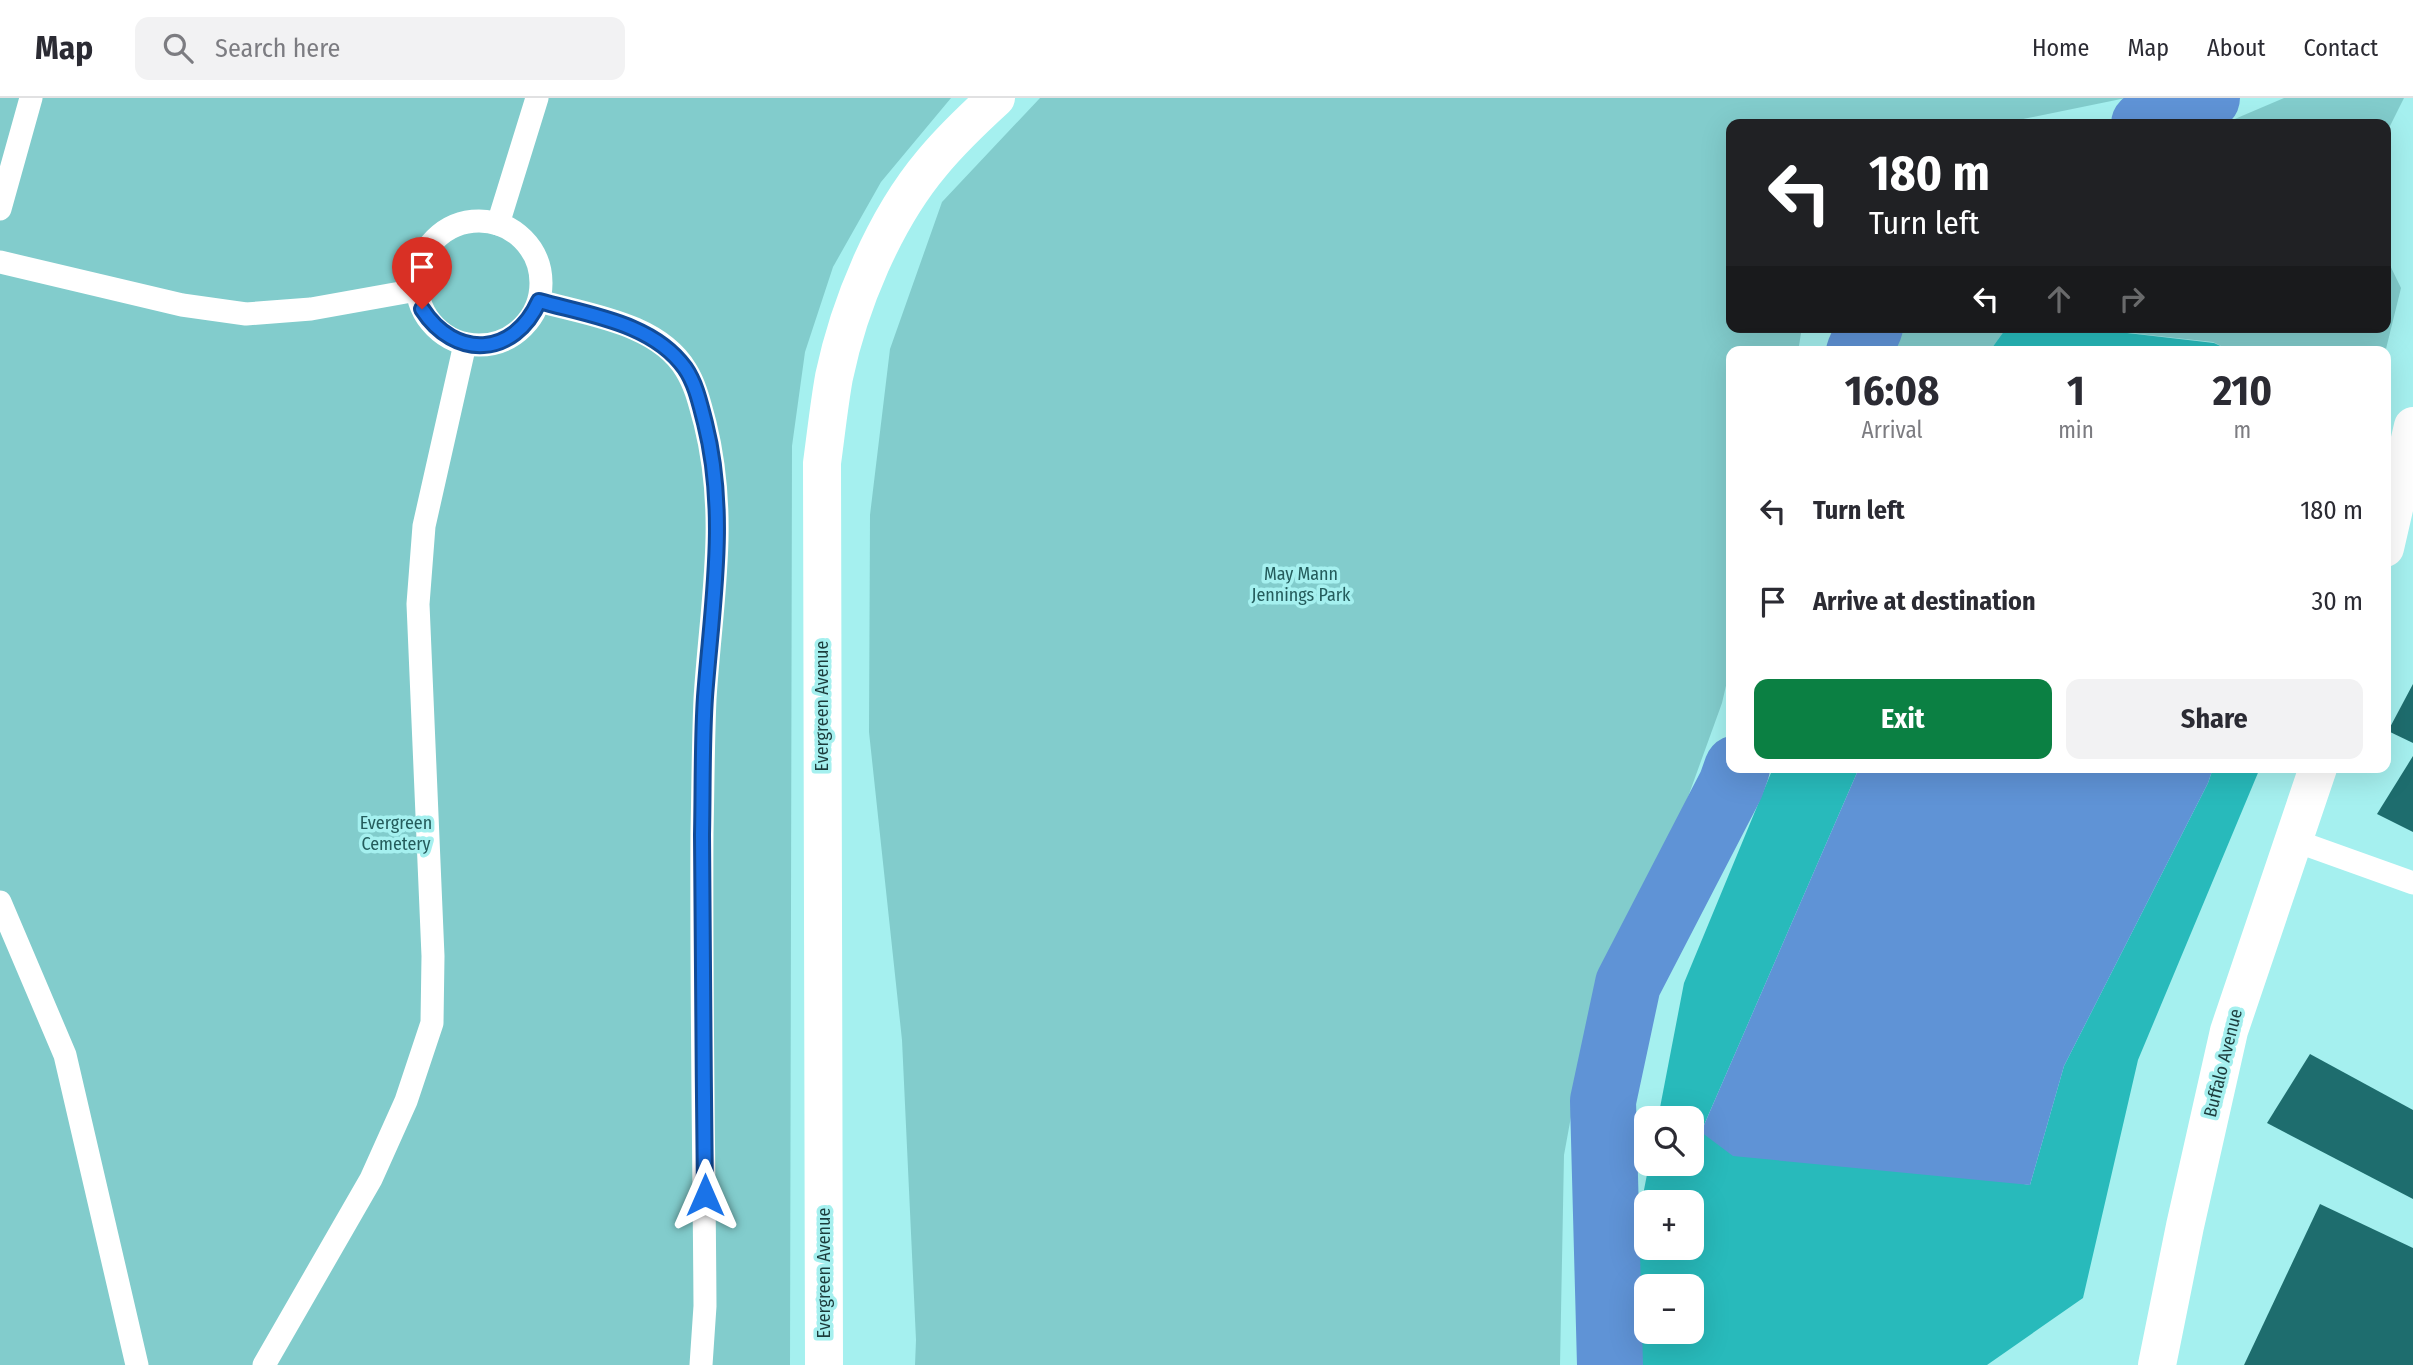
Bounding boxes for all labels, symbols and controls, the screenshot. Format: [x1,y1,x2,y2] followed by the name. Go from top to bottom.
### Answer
[135,17,625,80] search box
[35,28,93,68] text: Map
[159,29,197,67] icon: search
[215,33,340,64] text: Search here
[2032,34,2089,62] text: Home
[2127,34,2169,62] text: Map
[2207,34,2265,62] text: About
[2303,34,2378,62] text: Contact
[1869,144,1990,203] text: 180 m
[1754,147,1845,238] icon: left
[1869,204,1979,242] text: Turn left
[392,237,452,309] pin
[403,248,441,286] icon: arrive
[1967,280,2005,318] icon: left
[2040,280,2078,318] icon: ahead
[2113,280,2151,318] icon: right
[1845,366,1939,416] text: 16:08
[2067,366,2085,416] text: 1
[2213,366,2272,416] text: 210
[1862,416,1923,444] text: Arrival
[2058,416,2094,444] text: min
[2234,416,2251,444] text: m
[1754,492,1792,530] icon: left
[1813,495,1905,526] text: Turn left
[2300,495,2363,526] text: 180 m
[1251,563,1351,606] park label: May Mann Jennings Park
[1754,583,1792,621] icon: arrive
[1813,586,2036,617] text: Arrive at destination
[2312,586,2363,617] text: 30 m
[811,641,833,771] street label: Evergreen Avenue
[1754,679,2052,759] button: Exit
[2066,679,2363,759] button: Share
[360,812,432,855] park label: Evergreen Cemetery
[2199,1006,2247,1120] street label: Buffalo Avenue
[1634,1106,1704,1344] map controls
[1634,1106,1704,1176] button: search
[668,1158,742,1232] position arrow
[1634,1190,1704,1260] button: +
[813,1208,835,1338] street label: Evergreen Avenue
[1634,1274,1704,1344] button: −

